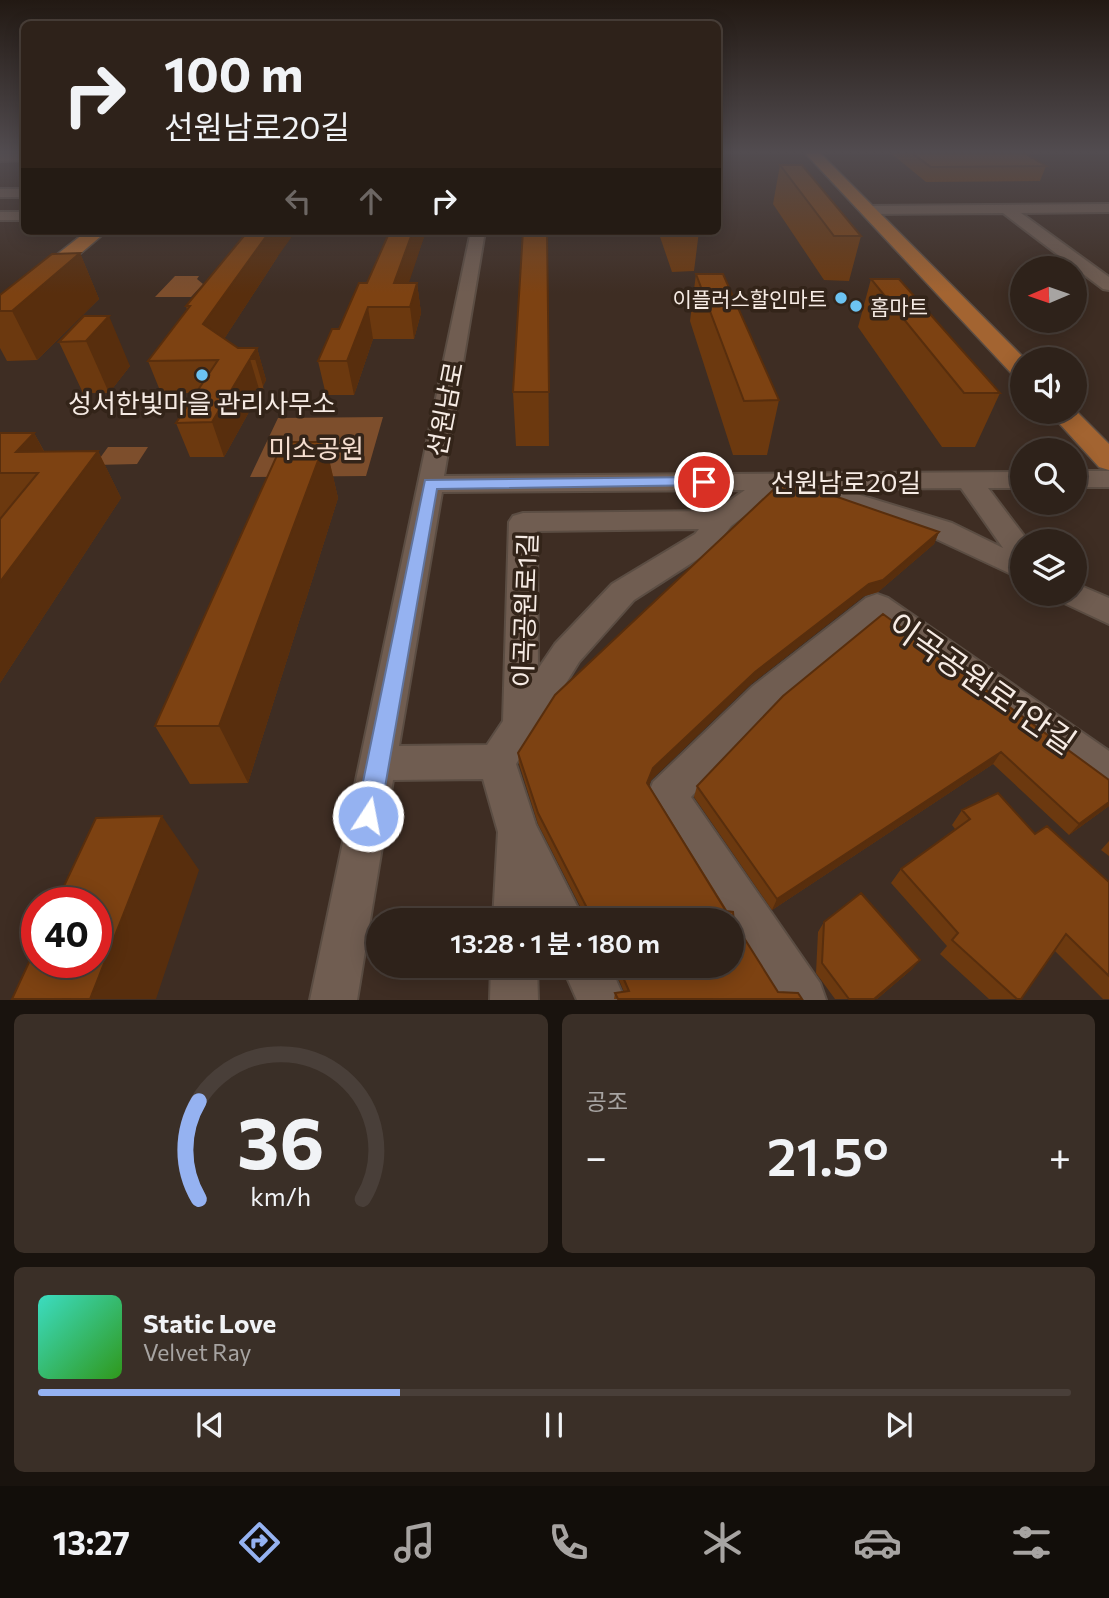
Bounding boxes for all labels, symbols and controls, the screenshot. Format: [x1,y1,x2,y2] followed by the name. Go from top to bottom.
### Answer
[164,42,303,102] text: 100 m
[49,49,140,140] icon: right
[164,106,350,146] text: 선원남로20길
[279,182,317,220] icon: left
[352,182,390,220] icon: ahead
[425,182,463,220] icon: right
[1010,256,1087,332] north arrow
[1010,256,1087,606] map controls
[672,286,827,311] place label: 이플러스할인마트
[833,290,849,306] marker: 이플러스할인마트
[870,294,928,319] place label: 홈마트
[848,298,864,314] marker: 홈마트
[1010,347,1087,424] button: sound
[420,359,468,459] street label: 선원남로
[194,367,210,383] marker: 성서한빛마을 관리사무소
[68,387,336,418] place label: 성서한빛마을 관리사무소
[268,432,364,463] park label: 미소공원
[1010,438,1087,515] button: search
[674,452,734,512] pin
[685,463,723,501] icon: arrive
[771,466,921,497] street label: 선원남로20길
[1010,529,1087,606] button: layers
[506,532,542,688] street label: 이곡공원로1길
[882,603,1084,761] street label: 이곡공원로1안길
[331,779,405,853] position arrow
[21,887,112,978] speed limit sign: 40
[450,927,660,958] text: 13:28 · 1 분 · 180 m
[586,1087,628,1115] text: 공조
[237,1096,324,1185] text: 36
[767,1123,889,1187] text: 21.5°
[586,1132,607,1179] text: −
[1049,1132,1071,1179] text: +
[250,1181,311,1211] text: km/h
[143,1307,276,1338] text: Static Love
[143,1338,251,1366] text: Velvet Ray
[191,1406,229,1444] icon: previous
[535,1406,573,1444] icon: pause
[880,1406,918,1444] icon: next
[235,1518,284,1567] icon: directions
[390,1518,439,1567] icon: music
[544,1518,593,1567] icon: phone
[698,1518,747,1567] icon: climate
[853,1518,902,1567] icon: car
[1007,1518,1056,1567] icon: filters
[53,1522,130,1562] text: 13:27

